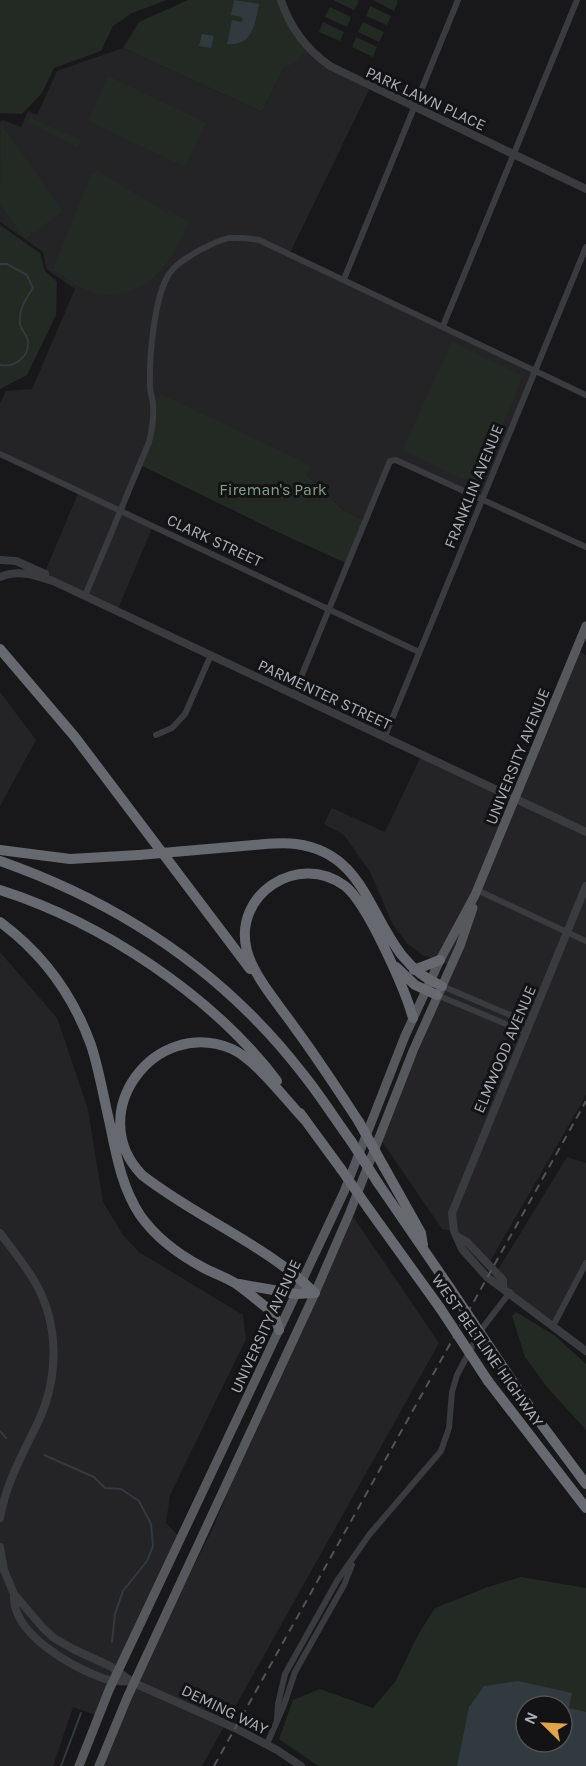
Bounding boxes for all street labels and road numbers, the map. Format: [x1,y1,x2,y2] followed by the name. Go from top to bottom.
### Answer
[363,62,489,135] street label: PARK LAWN PLACE
[440,421,507,551] street label: FRANKLIN AVENUE
[164,510,266,571] street label: CLARK STREET
[255,655,394,734] street label: PARMENTER STREET
[481,685,554,827] street label: UNIVERSITY AVENUE
[469,983,540,1116] street label: ELMWOOD AVENUE
[226,1256,305,1396] street label: UNIVERSITY AVENUE
[428,1270,548,1430] street label: WEST BELTLINE HIGHWAY
[178,1680,271,1739] street label: DEMING WAY

